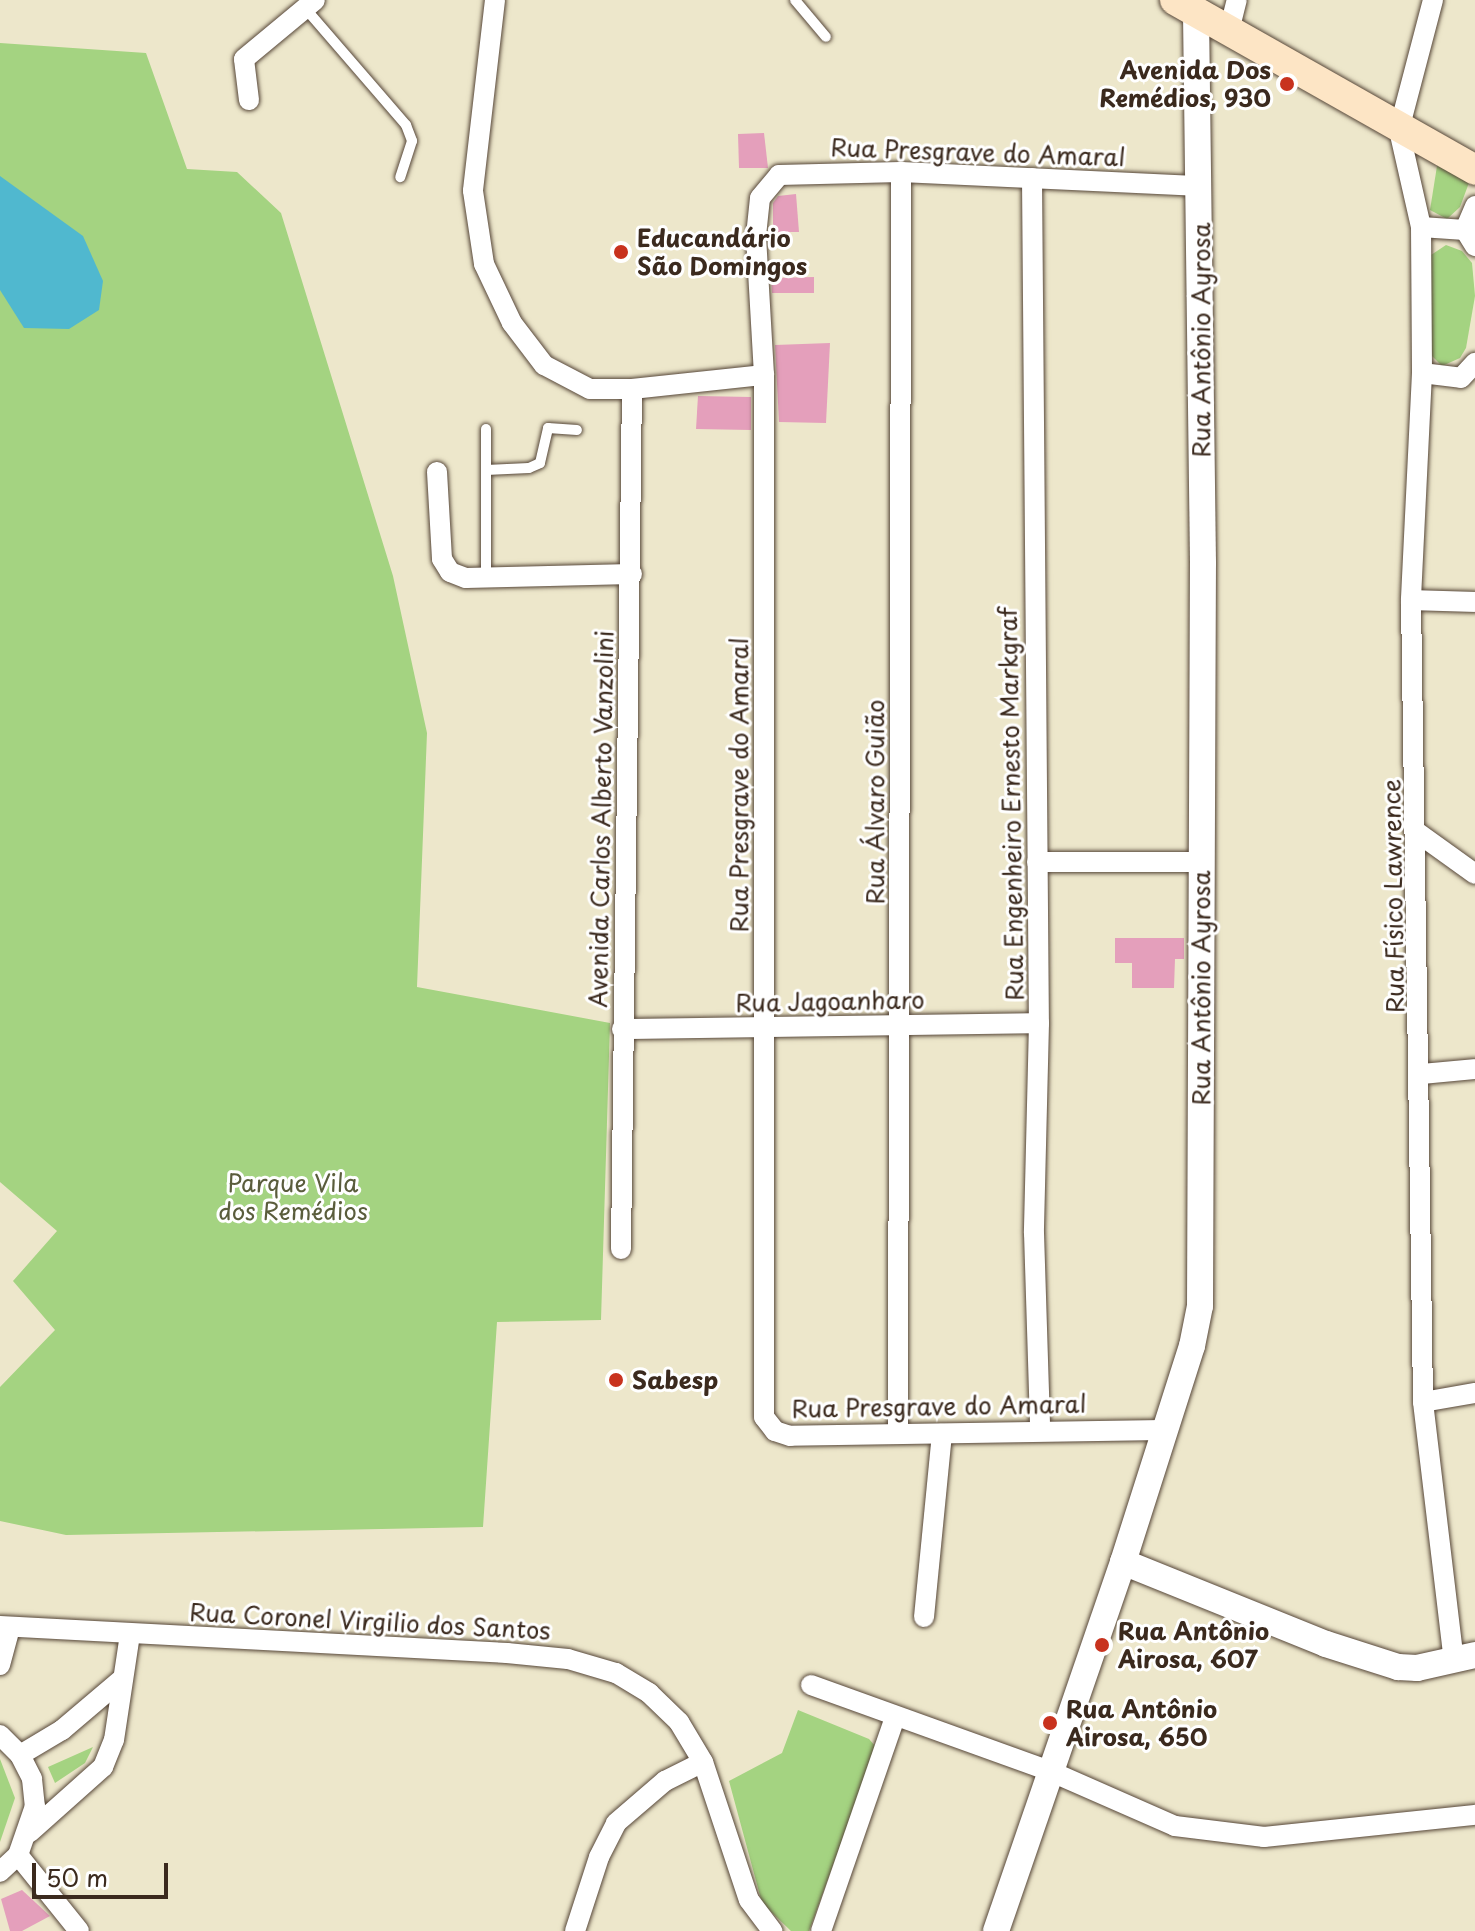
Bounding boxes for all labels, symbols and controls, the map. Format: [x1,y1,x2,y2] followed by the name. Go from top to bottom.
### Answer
[1098,56,1271,112] place label: Avenida Dos Remédios, 930
[1278,75,1296,93] marker: Avenida Dos Remédios, 930
[830,132,1126,172] street label: Rua Presgrave do Amaral
[1187,222,1215,458] street label: Rua Antônio Ayrosa
[637,224,807,280] place label: Educandário São Domingos
[612,243,630,261] marker: Educandário São Domingos
[993,605,1029,1003] street label: Rua Engenheiro Ernesto Markgraf
[583,629,619,1009] street label: Avenida Carlos Alberto Vanzolini
[725,637,753,933] street label: Rua Presgrave do Amaral
[861,699,889,905] street label: Rua Álvaro Guião
[1377,778,1409,1014] street label: Rua Físico Lawrence
[1187,870,1215,1106] street label: Rua Antônio Ayrosa
[734,985,926,1017] street label: Rua Jagoanharo
[217,1169,369,1225] park label: Parque Vila dos Remédios
[632,1366,718,1394] place label: Sabesp
[607,1371,625,1389] marker: Sabesp
[791,1389,1087,1423] street label: Rua Presgrave do Amaral
[188,1597,552,1645] street label: Rua Coronel Virgilio dos Santos
[1118,1617,1270,1673] place label: Rua Antônio Airosa, 607
[1093,1636,1111,1654] marker: Rua Antônio Airosa, 607
[1066,1695,1218,1751] place label: Rua Antônio Airosa, 650
[1041,1714,1059,1732] marker: Rua Antônio Airosa, 650
[36,1847,172,1897] scale bar
[46,1859,108,1895] text: 50 m

